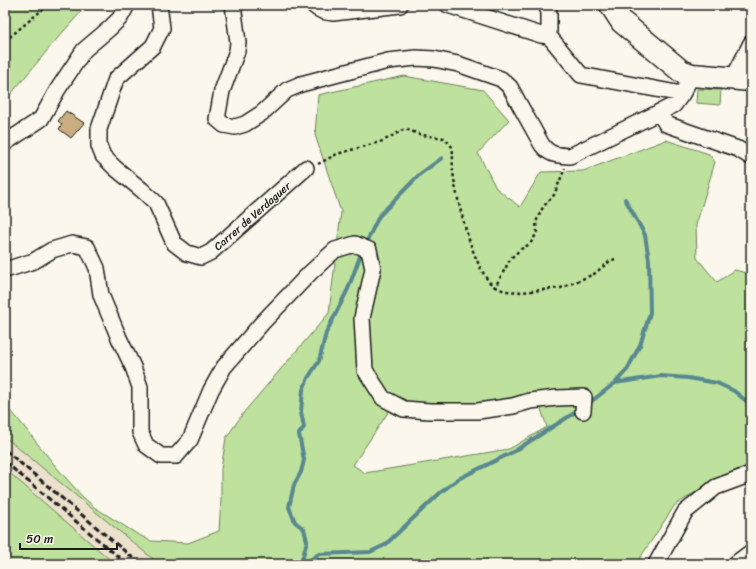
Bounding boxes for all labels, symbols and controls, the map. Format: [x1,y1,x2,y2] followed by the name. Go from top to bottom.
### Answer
[209,176,296,255] street label: Carrer de Verdaguer
[20,525,117,551] scale bar
[26,528,53,550] text: 50 m

